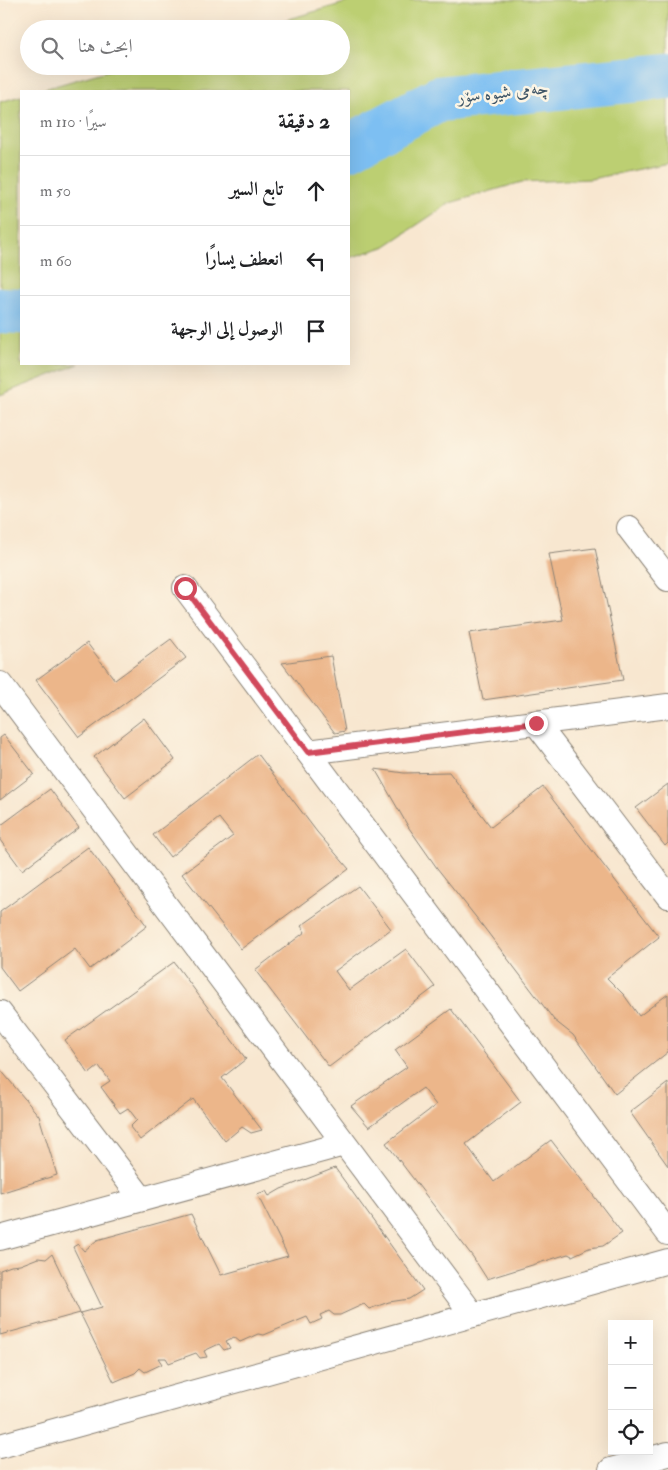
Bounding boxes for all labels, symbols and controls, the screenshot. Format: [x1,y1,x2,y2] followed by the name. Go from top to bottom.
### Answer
[20,20,350,75] search box
[38,34,66,62] icon: search
[78,34,133,58] text: ابحث هنا
[455,76,550,110] water label: چەمی شیوە سۆر
[278,108,330,135] text: 2 دقيقة
[40,112,107,132] text: سيرًا · 110 m
[229,177,283,201] text: تابع السير
[302,177,330,205] icon: ahead
[40,181,71,201] text: 50 m
[205,247,283,271] text: انعطف يسارًا
[302,247,330,275] icon: left
[40,251,72,271] text: 60 m
[171,317,283,341] text: الوصول إلى الوجهة
[302,317,330,345] icon: arrive
[174,577,197,600] route start
[525,712,548,735] route end
[608,1320,653,1455] map controls
[608,1320,653,1365] button: +
[608,1365,653,1410] button: −
[608,1410,653,1455] button: locate

